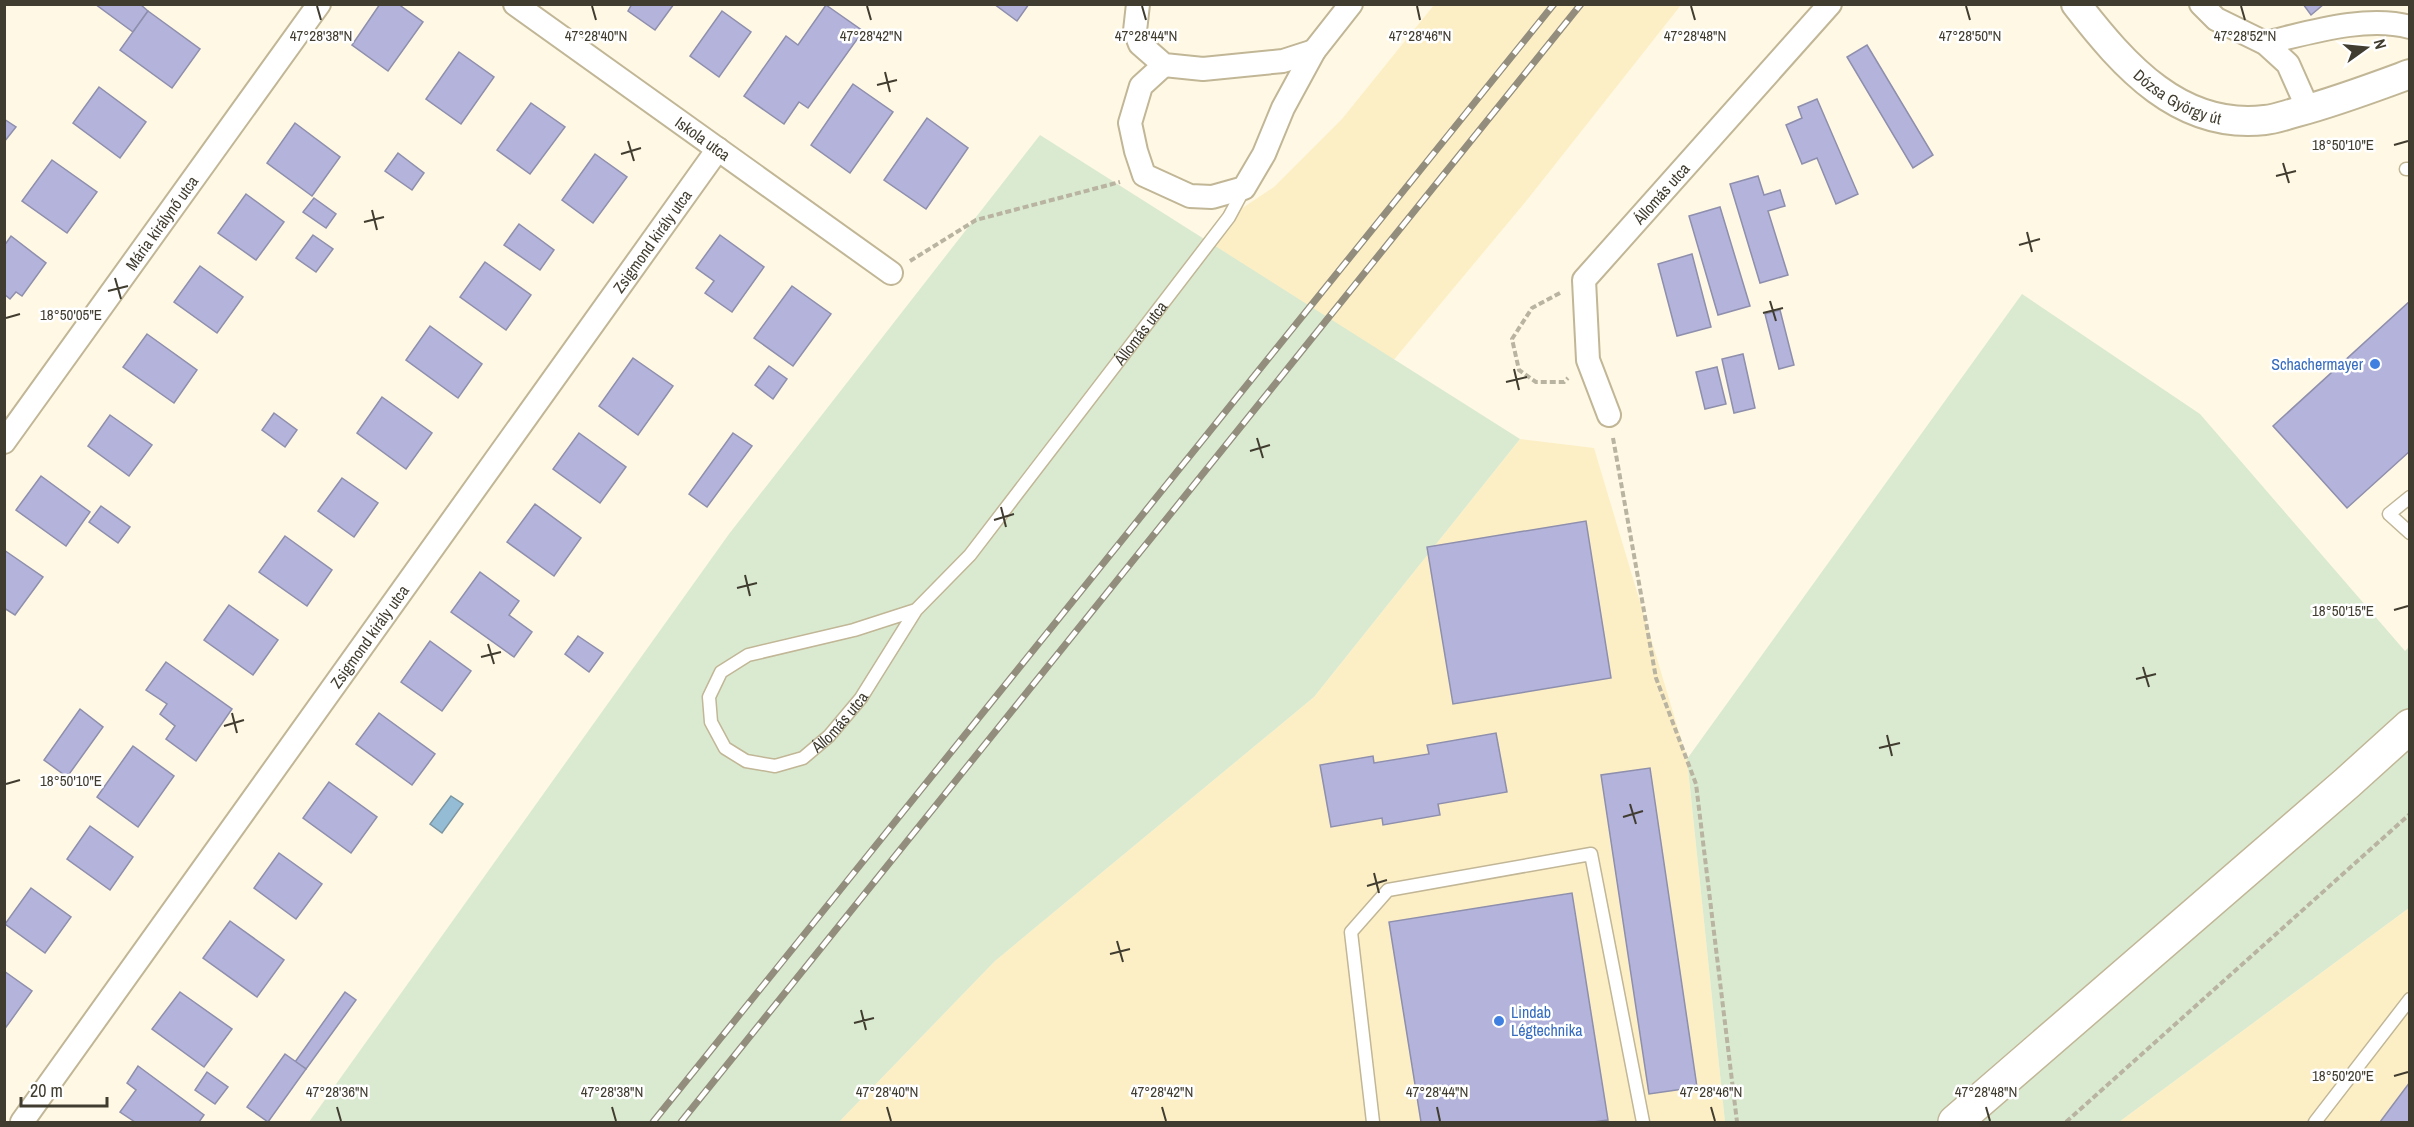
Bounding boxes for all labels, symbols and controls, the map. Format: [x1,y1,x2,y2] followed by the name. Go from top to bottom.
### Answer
[2336,18,2396,78] north arrow
[290,25,352,46] text: 47°28'38"N
[565,25,627,46] text: 47°28'40"N
[840,25,902,46] text: 47°28'42"N
[1115,25,1177,46] text: 47°28'44"N
[1389,25,1451,46] text: 47°28'46"N
[1664,25,1726,46] text: 47°28'48"N
[1939,25,2001,46] text: 47°28'50"N
[2214,25,2276,46] text: 47°28'52"N
[2369,37,2392,52] text: N
[2129,64,2224,129] street label: Dózsa György út
[671,111,735,166] street label: Iskola utca
[2312,134,2374,155] text: 18°50'10"E
[1627,157,1695,230] street label: Állomás utca
[120,170,204,275] street label: Mária királynő utca
[608,185,697,297] street label: Zsigmond király utca
[1108,296,1172,370] street label: Állomás utca
[40,304,102,325] text: 18°50'05"E
[2271,353,2364,375] place label: Schachermayer
[2368,357,2382,371] marker: Schachermayer
[325,580,414,692] street label: Zsigmond király utca
[2312,600,2374,621] text: 18°50'15"E
[806,687,874,758] street label: Állomás utca
[40,770,102,791] text: 18°50'10"E
[1511,1001,1583,1041] place label: Lindab Légtechnika
[1492,1014,1506,1028] marker: Lindab Légtechnika
[2312,1065,2374,1086] text: 18°50'20"E
[21,1070,106,1108] scale bar
[30,1078,63,1103] text: 20 m
[306,1081,368,1102] text: 47°28'36"N
[581,1081,643,1102] text: 47°28'38"N
[856,1081,918,1102] text: 47°28'40"N
[1131,1081,1193,1102] text: 47°28'42"N
[1406,1081,1468,1102] text: 47°28'44"N
[1680,1081,1742,1102] text: 47°28'46"N
[1955,1081,2017,1102] text: 47°28'48"N

